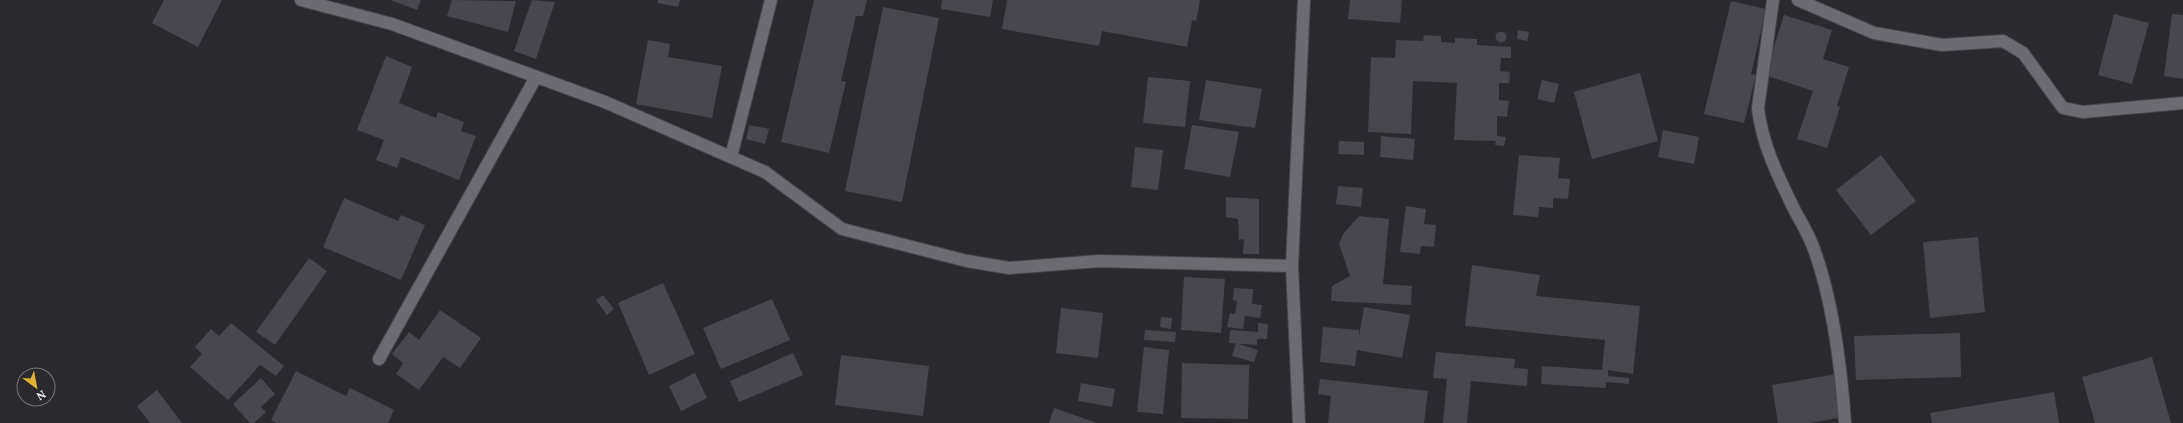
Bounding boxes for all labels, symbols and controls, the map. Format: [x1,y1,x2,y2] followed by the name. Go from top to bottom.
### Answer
[16,367,56,407] north arrow
[34,387,49,404] text: N

